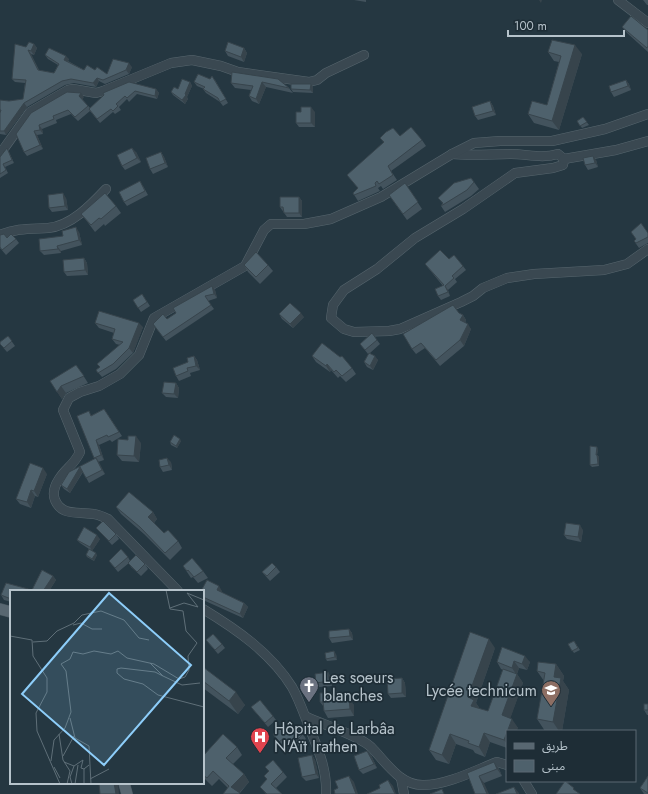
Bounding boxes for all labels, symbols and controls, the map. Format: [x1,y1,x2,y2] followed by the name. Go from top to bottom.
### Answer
[508,12,624,38] scale bar
[514,17,547,35] text: 100 m
[10,590,204,784] inset map
[323,666,393,707] place label: Les soeurs blanches
[298,675,320,703] church icon: Les soeurs blanches
[426,679,537,702] place label: Lycée technicum
[540,679,562,707] school or university icon: Lycée technicum
[274,717,395,758] place label: Hôpital de Larbâa N'Aït Irathen
[249,726,271,754] hospital icon: Hôpital de Larbâa N'Aït Irathen
[506,730,636,782] legend
[542,737,568,755] text: طريق
[542,757,565,775] text: مبنى

